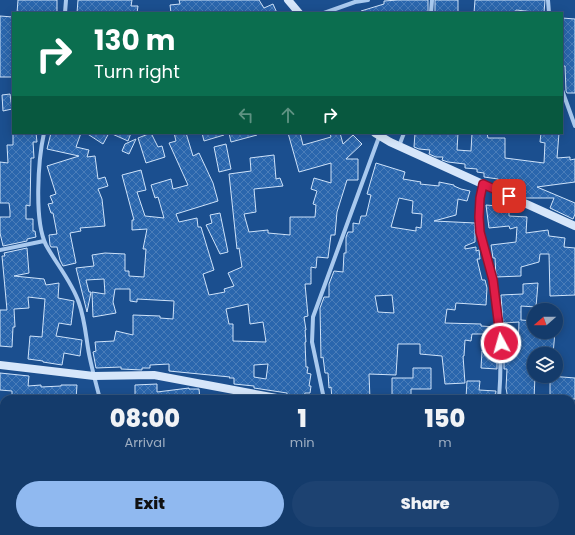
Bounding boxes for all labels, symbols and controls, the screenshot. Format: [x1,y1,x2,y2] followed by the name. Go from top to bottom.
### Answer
[94,21,175,60] text: 130 m
[28,28,80,80] icon: right
[94,59,180,84] text: Turn right
[235,104,257,126] icon: left
[277,104,299,126] icon: ahead
[319,104,341,126] icon: right
[492,179,526,213] pin
[498,185,520,207] icon: arrive
[527,303,563,339] north arrow
[527,303,563,383] map controls
[480,322,522,364] position arrow
[527,347,563,383] button: layers
[110,402,180,435] text: 08:00
[298,402,307,435] text: 1
[424,402,465,435] text: 150
[124,433,165,452] text: Arrival
[290,433,315,452] text: min
[438,433,452,452] text: m
[16,481,284,527] button: Exit
[292,481,559,527] button: Share

